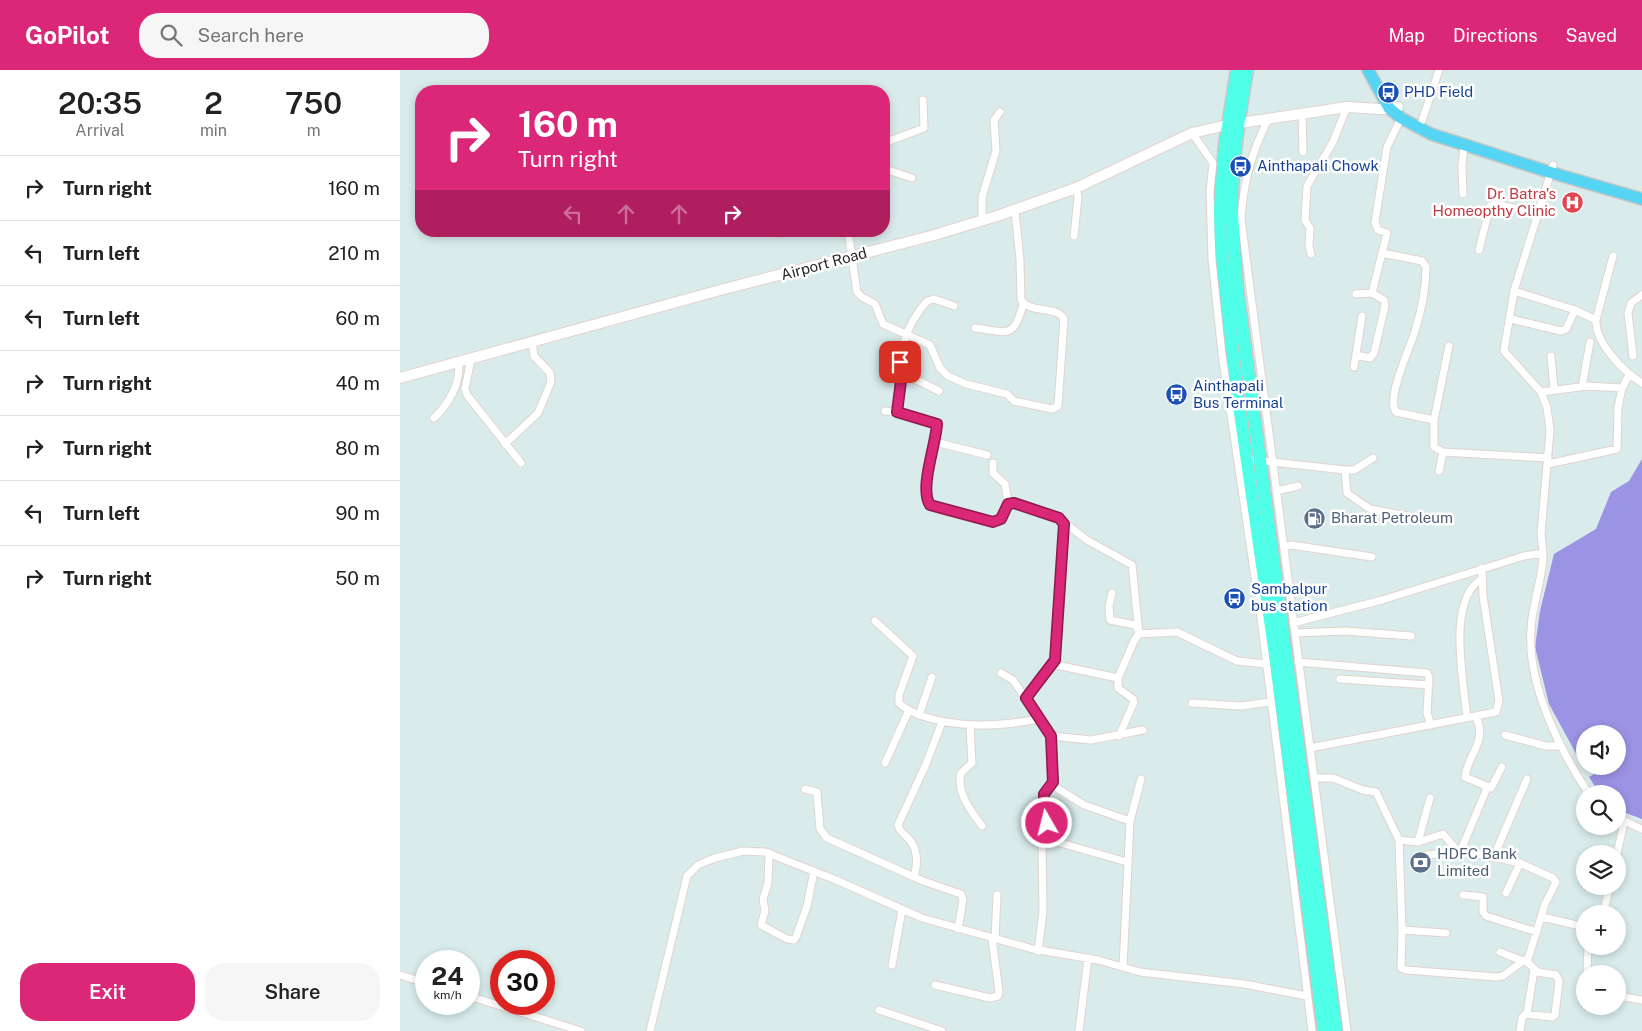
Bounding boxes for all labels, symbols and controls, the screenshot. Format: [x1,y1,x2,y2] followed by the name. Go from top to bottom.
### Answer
[139,13,489,58] search box
[25,21,109,49] text: GoPilot
[157,21,185,49] icon: search
[197,24,304,46] text: Search here
[1388,25,1425,46] text: Map
[1453,25,1538,46] text: Directions
[1566,25,1617,46] text: Saved
[1376,80,1400,104] bus stop icon: PHD Field
[1404,83,1473,100] place label: PHD Field
[58,85,142,121] text: 20:35
[204,85,223,121] text: 2
[285,85,342,121] text: 750
[518,104,618,145] text: 160 m
[435,105,500,170] icon: right
[75,121,125,140] text: Arrival
[200,121,227,140] text: min
[307,121,320,140] text: m
[518,146,618,172] text: Turn right
[1229,154,1253,178] bus stop icon: Ainthapali Chowk
[1257,157,1379,174] place label: Ainthapali Chowk
[20,174,48,202] icon: right
[63,177,152,199] text: Turn right
[328,177,380,199] text: 160 m
[1433,185,1556,219] place label: Dr. Batra's Homeopthy Clinic
[1560,191,1584,215] hospital icon: Dr. Batra's Homeopthy Clinic
[559,200,587,228] icon: left
[612,200,640,228] icon: ahead
[665,200,693,228] icon: ahead
[718,200,746,228] icon: right
[20,239,48,267] icon: left
[63,242,140,264] text: Turn left
[328,242,380,264] text: 210 m
[779,244,869,283] street label: Airport Road
[20,304,48,332] icon: left
[63,307,140,329] text: Turn left
[336,307,380,329] text: 60 m
[879,341,921,383] pin
[886,348,914,376] icon: arrive
[20,369,48,397] icon: right
[63,372,152,394] text: Turn right
[335,372,380,394] text: 40 m
[1193,377,1283,411] place label: Ainthapali Bus Terminal
[1165,383,1189,407] bus stop icon: Ainthapali Bus Terminal
[20,434,48,462] icon: right
[63,437,152,459] text: Turn right
[335,437,380,459] text: 80 m
[20,499,48,527] icon: left
[63,502,140,524] text: Turn left
[336,502,380,524] text: 90 m
[1303,506,1327,530] fuel station icon: Bharat Petroleum
[1331,509,1453,526] place label: Bharat Petroleum
[20,564,48,592] icon: right
[63,567,152,589] text: Turn right
[335,567,380,589] text: 50 m
[1251,580,1328,614] place label: Sambalpur bus station
[1223,586,1247,610] bus stop icon: Sambalpur bus station
[1576,725,1626,1015] map controls
[1576,725,1626,775] button: sound
[1576,785,1626,835] button: search
[1020,796,1072,848] position arrow
[1437,845,1517,879] place label: HDFC Bank Limited
[1576,845,1626,895] button: layers
[1409,851,1433,875] bank icon: HDFC Bank Limited
[1576,905,1626,955] button: +
[490,950,555,1015] speed limit sign: 30
[431,961,464,991] text: 24
[20,963,195,1021] button: Exit
[205,963,380,1021] button: Share
[1576,965,1626,1015] button: −
[433,988,462,1002] text: km/h

